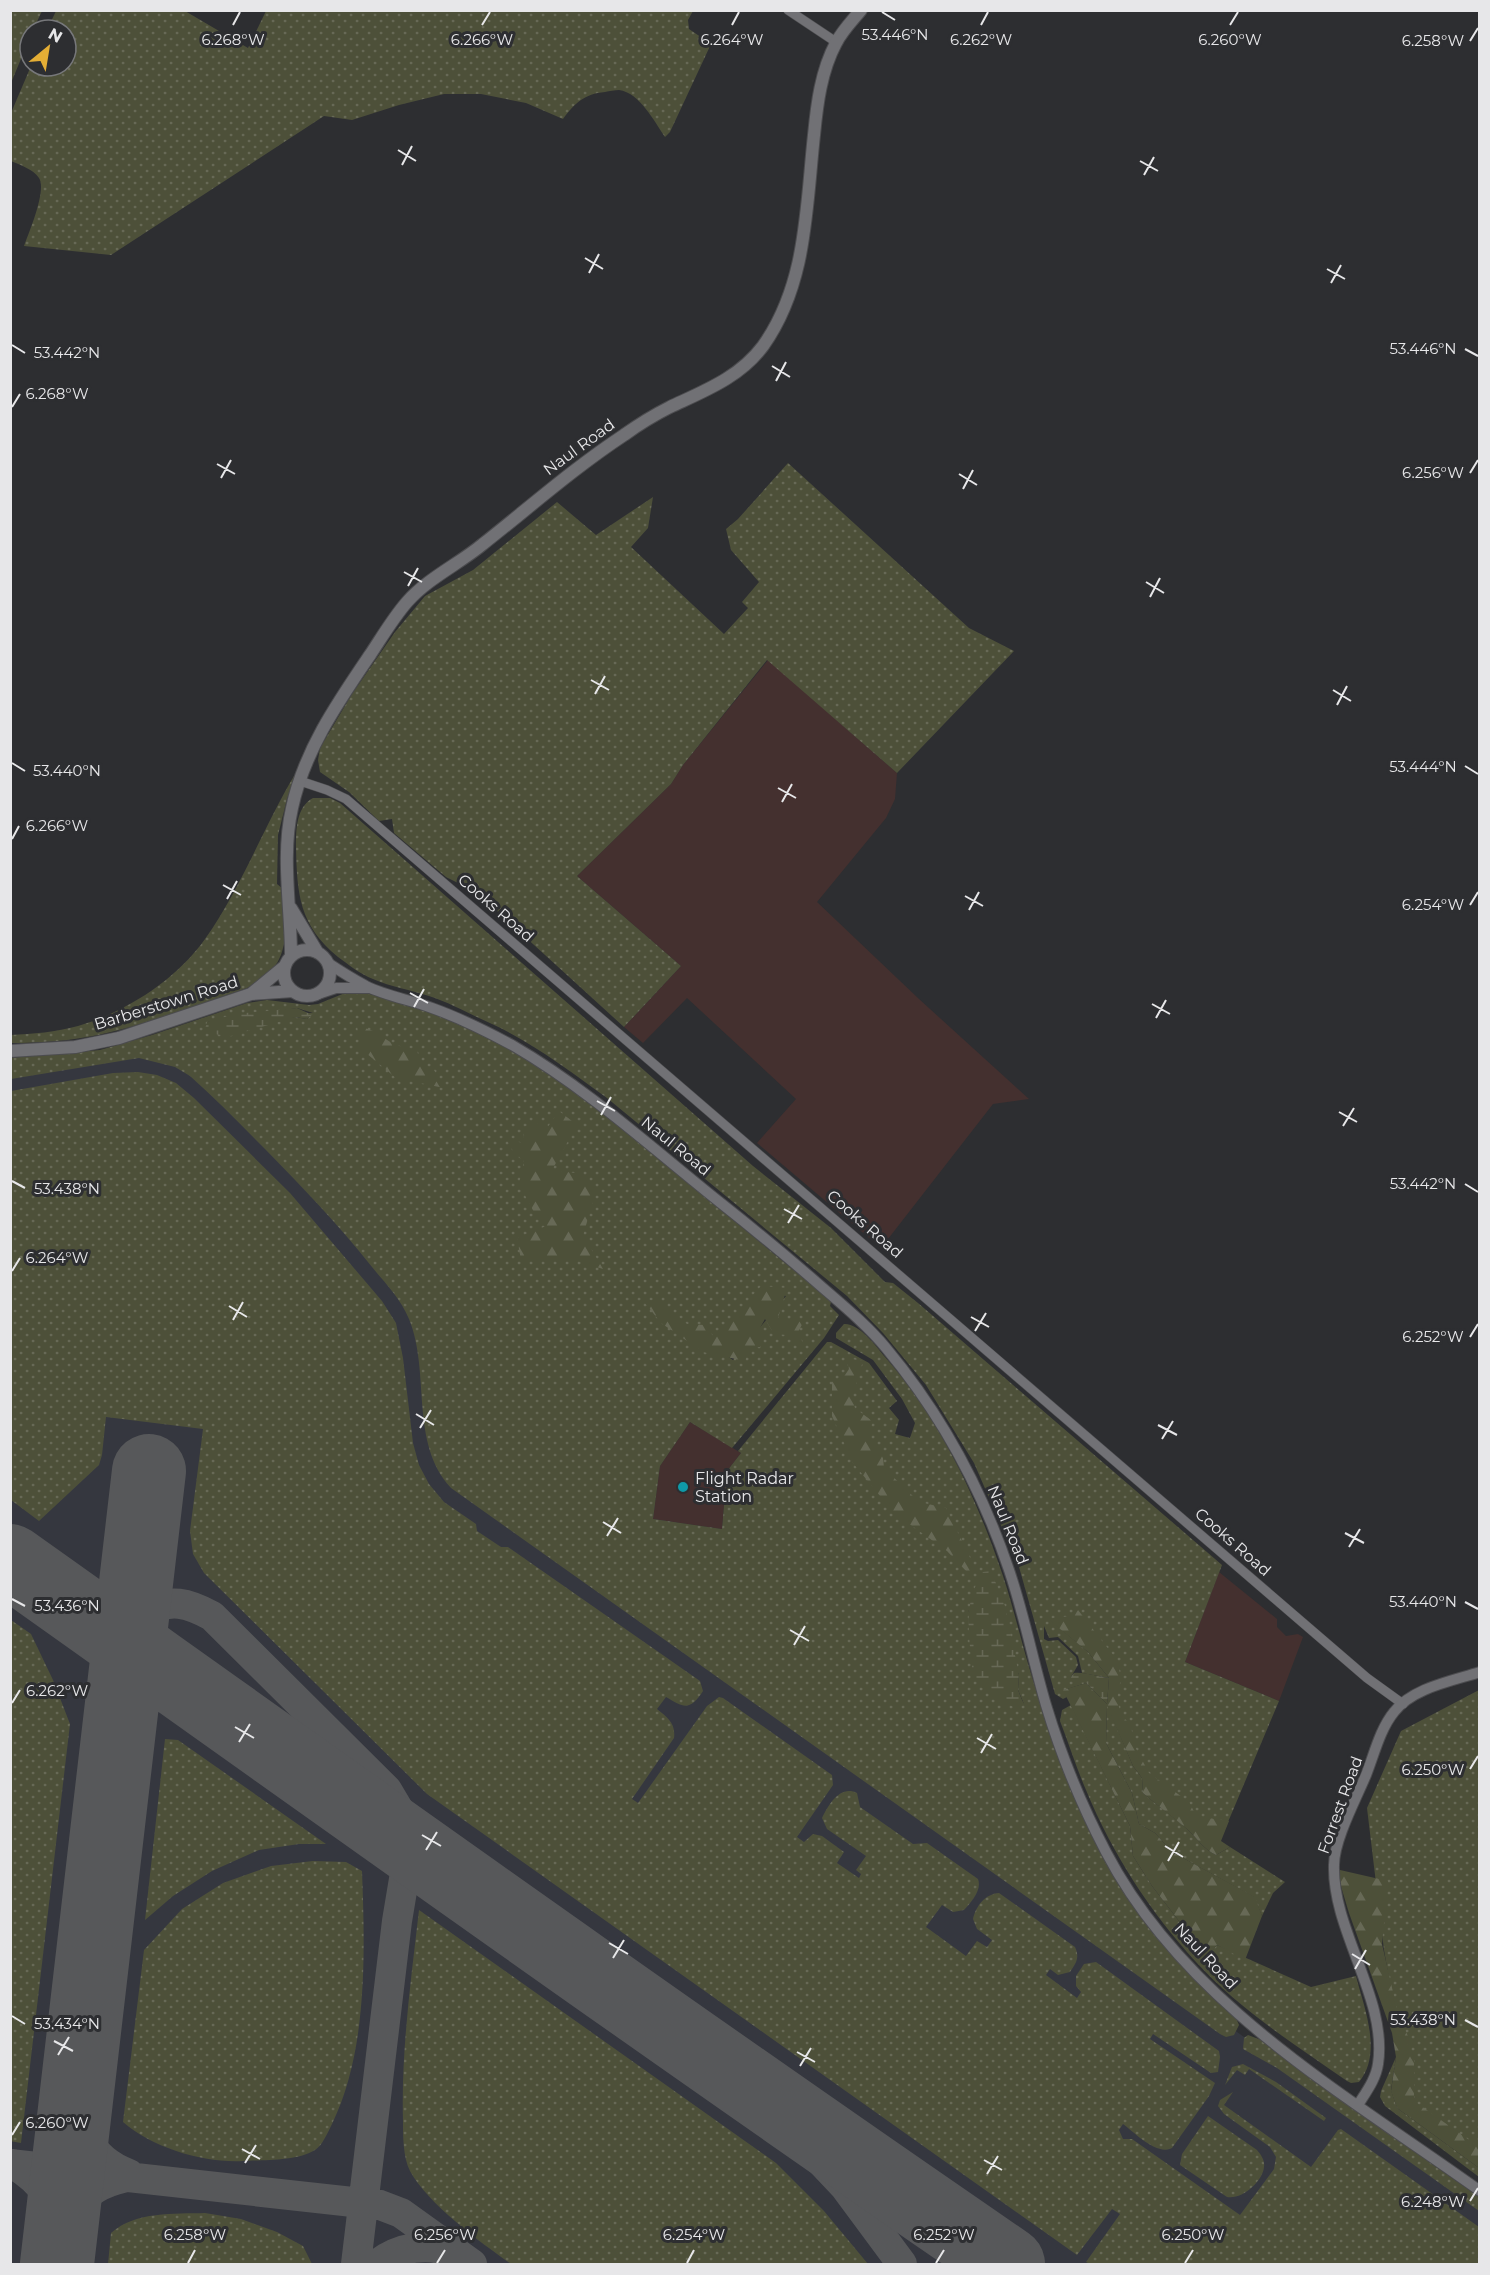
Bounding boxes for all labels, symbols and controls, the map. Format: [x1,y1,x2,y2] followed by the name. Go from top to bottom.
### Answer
[18,18,78,78] north arrow
[45,24,66,47] text: N
[862,25,929,44] text: 53.446°N
[201,30,265,49] text: 6.268°W
[451,30,514,49] text: 6.266°W
[700,30,764,49] text: 6.264°W
[950,30,1012,49] text: 6.262°W
[1198,30,1262,49] text: 6.260°W
[1402,31,1465,50] text: 6.258°W
[1390,339,1457,358] text: 53.446°N
[34,343,100,362] text: 53.442°N
[25,384,89,403] text: 6.268°W
[540,415,618,479] street label: Naul Road
[1402,463,1464,482] text: 6.256°W
[1389,757,1457,776] text: 53.444°N
[33,761,101,780] text: 53.440°N
[26,816,89,835] text: 6.266°W
[454,870,538,946] street label: Cooks Road
[1402,895,1465,914] text: 6.254°W
[92,972,240,1034] street label: Barberstown Road
[638,1112,714,1180] street label: Naul Road
[1390,1174,1456,1193] text: 53.442°N
[34,1179,100,1198] text: 53.438°N
[823,1186,907,1262] street label: Cooks Road
[25,1248,89,1267] text: 6.264°W
[1402,1327,1464,1346] text: 6.252°W
[695,1469,794,1506] place label: Flight Radar Station
[676,1480,690,1494] marker: Flight Radar Station
[984,1483,1032,1567] street label: Naul Road
[1191,1504,1275,1580] street label: Cooks Road
[1389,1592,1457,1611] text: 53.440°N
[34,1596,100,1615] text: 53.436°N
[26,1681,88,1700] text: 6.262°W
[1314,1754,1366,1856] street label: Forrest Road
[1402,1760,1465,1779] text: 6.250°W
[1171,1919,1241,1993] street label: Naul Road
[1390,2010,1456,2029] text: 53.438°N
[34,2014,100,2033] text: 53.434°N
[25,2113,89,2132] text: 6.260°W
[1401,2192,1465,2211] text: 6.248°W
[164,2225,227,2244] text: 6.258°W
[414,2225,476,2244] text: 6.256°W
[663,2225,726,2244] text: 6.254°W
[913,2225,975,2244] text: 6.252°W
[1162,2225,1225,2244] text: 6.250°W

